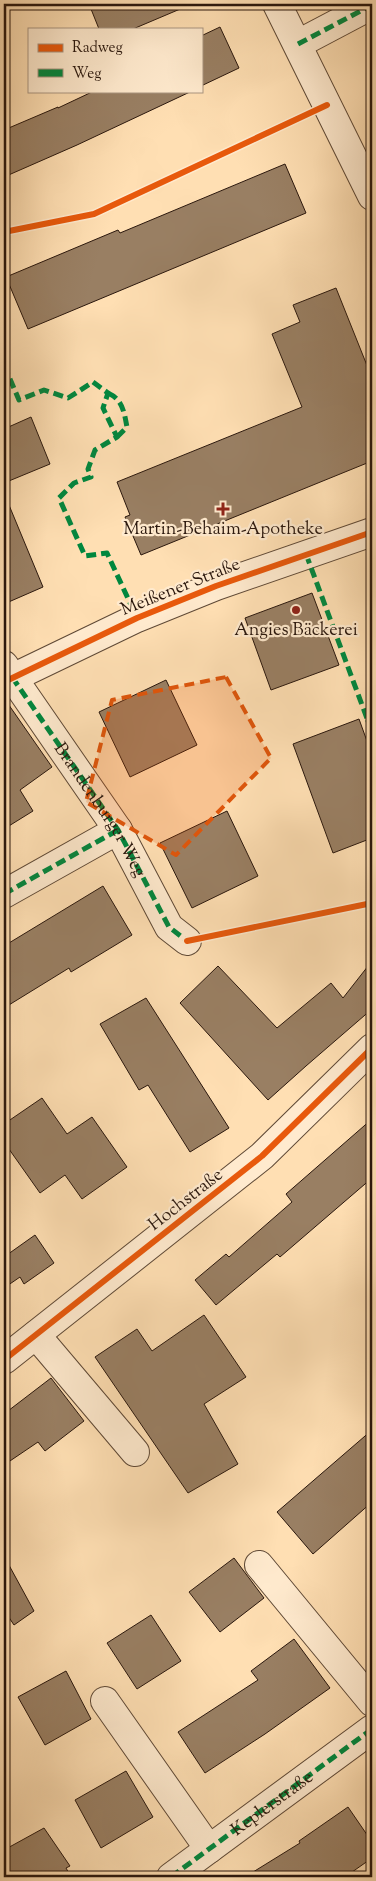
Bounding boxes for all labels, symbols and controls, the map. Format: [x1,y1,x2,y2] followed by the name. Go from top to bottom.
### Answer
[28,28,202,92] legend
[72,38,123,59] text: Radweg
[72,64,102,85] text: Weg
[217,503,229,515] marker: Martin-Behaim-Apotheke
[123,517,323,543] place label: Martin-Behaim-Apotheke
[117,552,244,624] street label: Meißener Straße
[290,604,302,616] marker: Angies Bäckerei
[234,618,358,644] place label: Angies Bäckerei
[46,738,152,883] street label: Brandenburger Weg
[143,1163,229,1238] street label: Hochstraße
[226,1765,319,1844] street label: Keplerstraße

